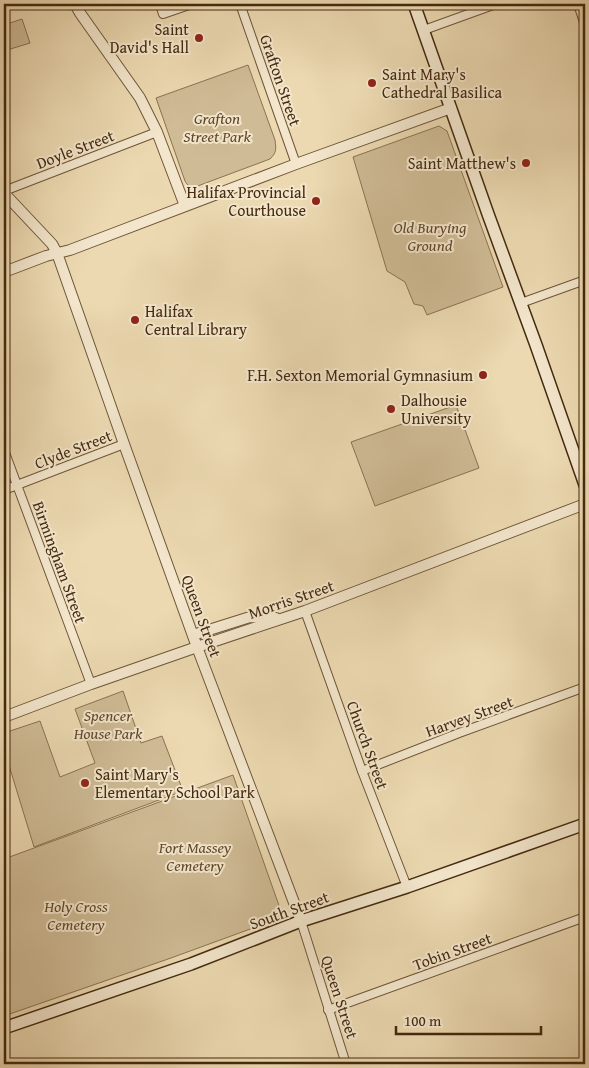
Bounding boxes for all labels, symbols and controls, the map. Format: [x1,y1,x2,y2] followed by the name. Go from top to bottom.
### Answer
[110,17,190,59] place label: Saint David's Hall
[254,31,308,129] street label: Grafton Street
[193,32,205,44] marker: Saint David's Hall
[382,62,503,104] place label: Saint Mary's Cathedral Basilica
[366,77,378,89] marker: Saint Mary's Cathedral Basilica
[183,106,251,148] park label: Grafton Street Park
[32,123,118,175] street label: Doyle Street
[408,151,516,175] place label: Saint Matthew's
[520,157,532,169] marker: Saint Matthew's
[187,180,307,222] place label: Halifax Provincial Courthouse
[310,195,322,207] marker: Halifax Provincial Courthouse
[394,215,467,257] park label: Old Burying Ground
[145,299,247,341] place label: Halifax Central Library
[129,314,141,326] marker: Halifax Central Library
[247,363,473,387] place label: F.H. Sexton Memorial Gymnasium
[477,369,489,381] marker: F.H. Sexton Memorial Gymnasium
[401,388,471,430] place label: Dalhousie University
[385,403,397,415] marker: Dalhousie University
[31,423,116,475] street label: Clyde Street
[27,498,93,627] street label: Birmingham Street
[176,571,228,661] street label: Queen Street
[245,573,337,625] street label: Morris Street
[422,689,517,743] street label: Harvey Street
[341,697,395,793] street label: Church Street
[73,703,143,745] park label: Spencer House Park
[95,762,256,804] place label: Saint Mary's Elementary School Park
[79,777,91,789] marker: Saint Mary's Elementary School Park
[158,835,232,877] park label: Fort Massey Cemetery
[246,884,333,936] street label: South Street
[43,894,108,936] park label: Holy Cross Cemetery
[409,926,495,976] street label: Tobin Street
[315,952,365,1042] street label: Queen Street
[396,1003,542,1035] scale bar
[404,1010,442,1031] text: 100 m

